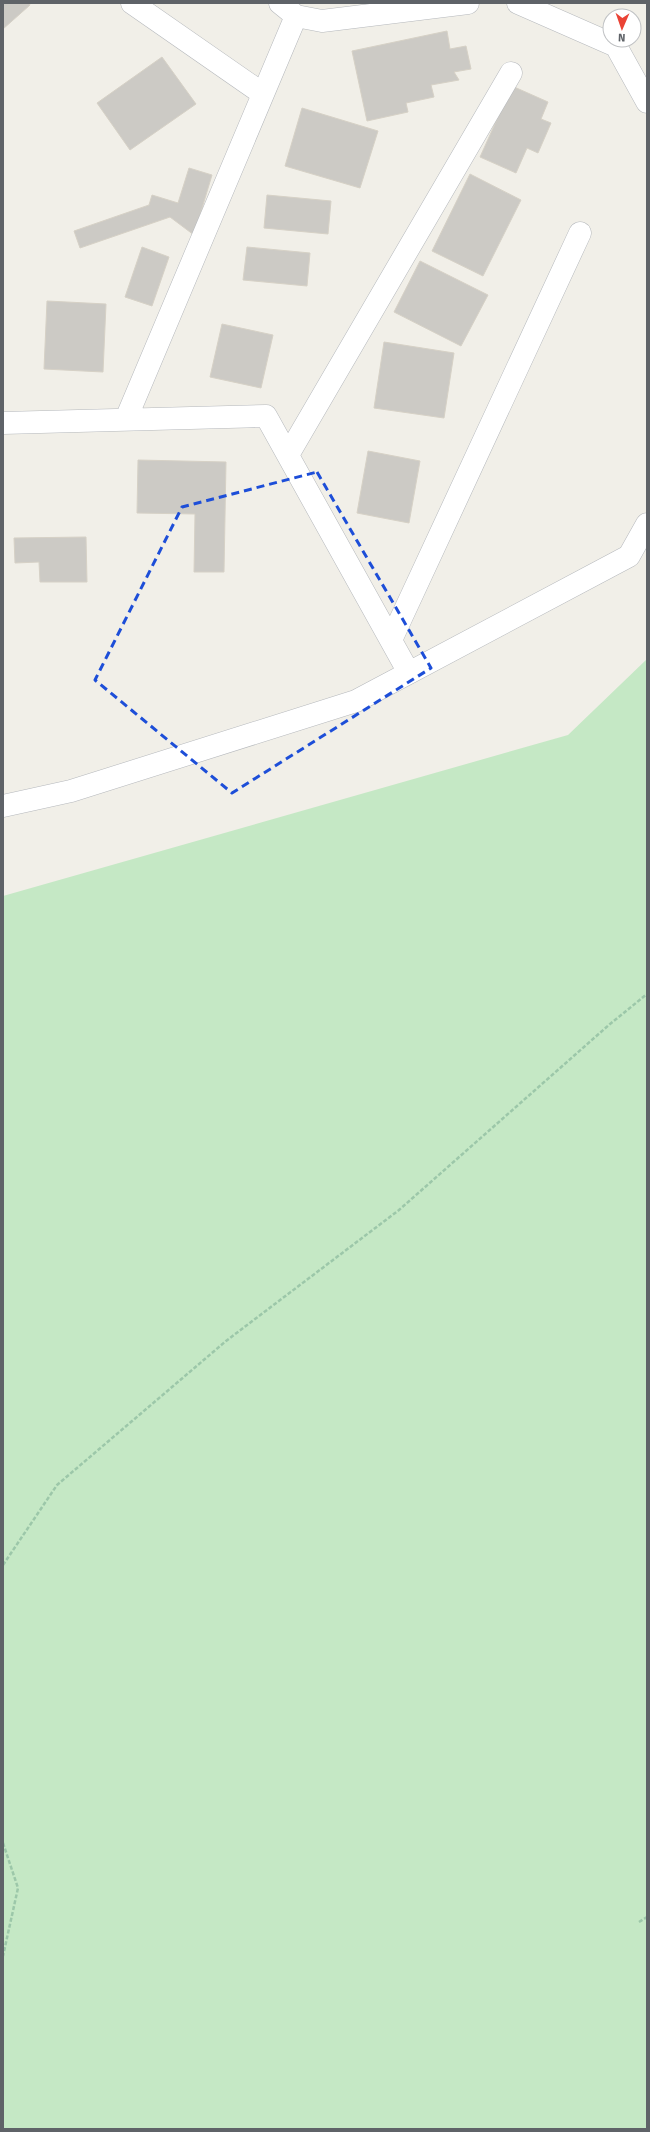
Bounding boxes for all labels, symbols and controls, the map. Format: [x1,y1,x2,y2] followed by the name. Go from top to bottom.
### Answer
[602,8,642,48] north arrow
[618,31,626,44] text: N

